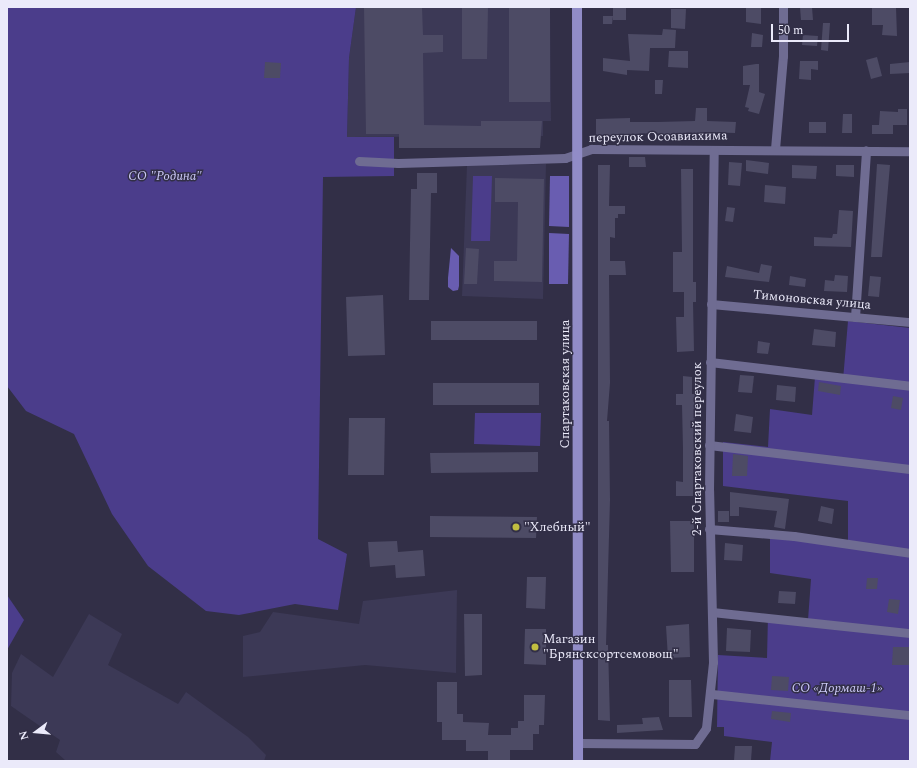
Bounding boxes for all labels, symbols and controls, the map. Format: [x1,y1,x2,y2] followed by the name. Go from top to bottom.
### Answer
[773,16,851,42] scale bar
[778,21,803,40] text: 50 m
[588,128,728,146] street label: переулок Осоавиахима
[128,168,202,184] park label: СО "Родина"
[752,287,872,313] street label: Тимоновская улица
[557,320,573,448] street label: Спартаковская улица
[689,362,705,536] street label: 2-й Спартаковский переулок
[524,519,591,535] place label: "Хлебный"
[511,522,521,532] marker: "Хлебный"
[543,632,679,663] place label: Магазин "Брянсксортсемовощ"
[530,642,540,652] marker: Магазин "Брянсксортсемовощ"
[792,680,882,696] park label: СО «Дормаш-1»
[16,712,56,752] north arrow
[15,729,33,742] text: N

